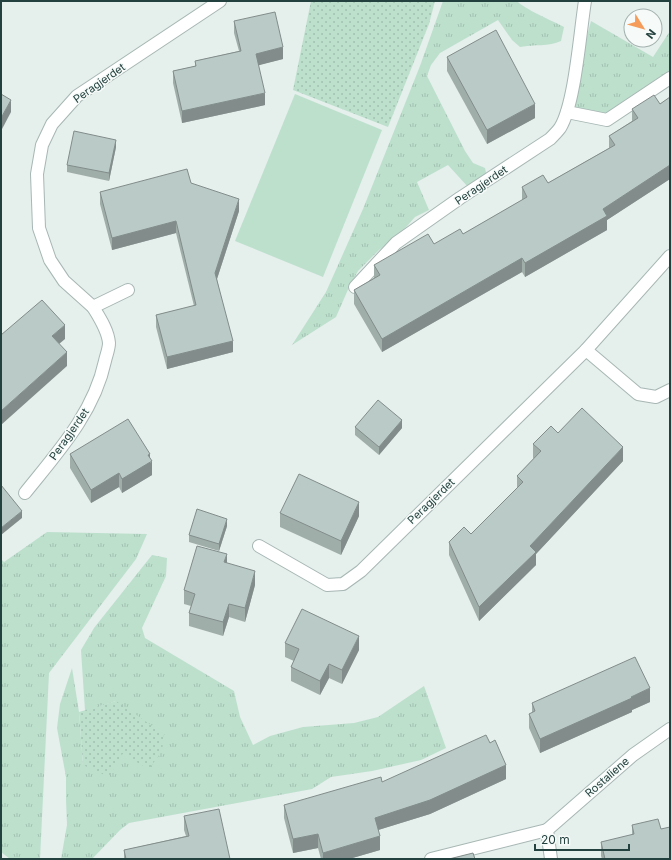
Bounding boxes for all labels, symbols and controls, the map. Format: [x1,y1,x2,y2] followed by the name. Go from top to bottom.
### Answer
[623,8,663,48] north arrow
[643,26,659,42] text: N
[70,60,128,106] street label: Peragjerdet
[452,162,510,208] street label: Peragjerdet
[46,405,92,463] street label: Peragjerdet
[404,475,458,527] street label: Peragjerdet
[582,754,632,800] street label: Rostaliene
[535,826,629,852] scale bar
[541,832,570,847] text: 20 m

